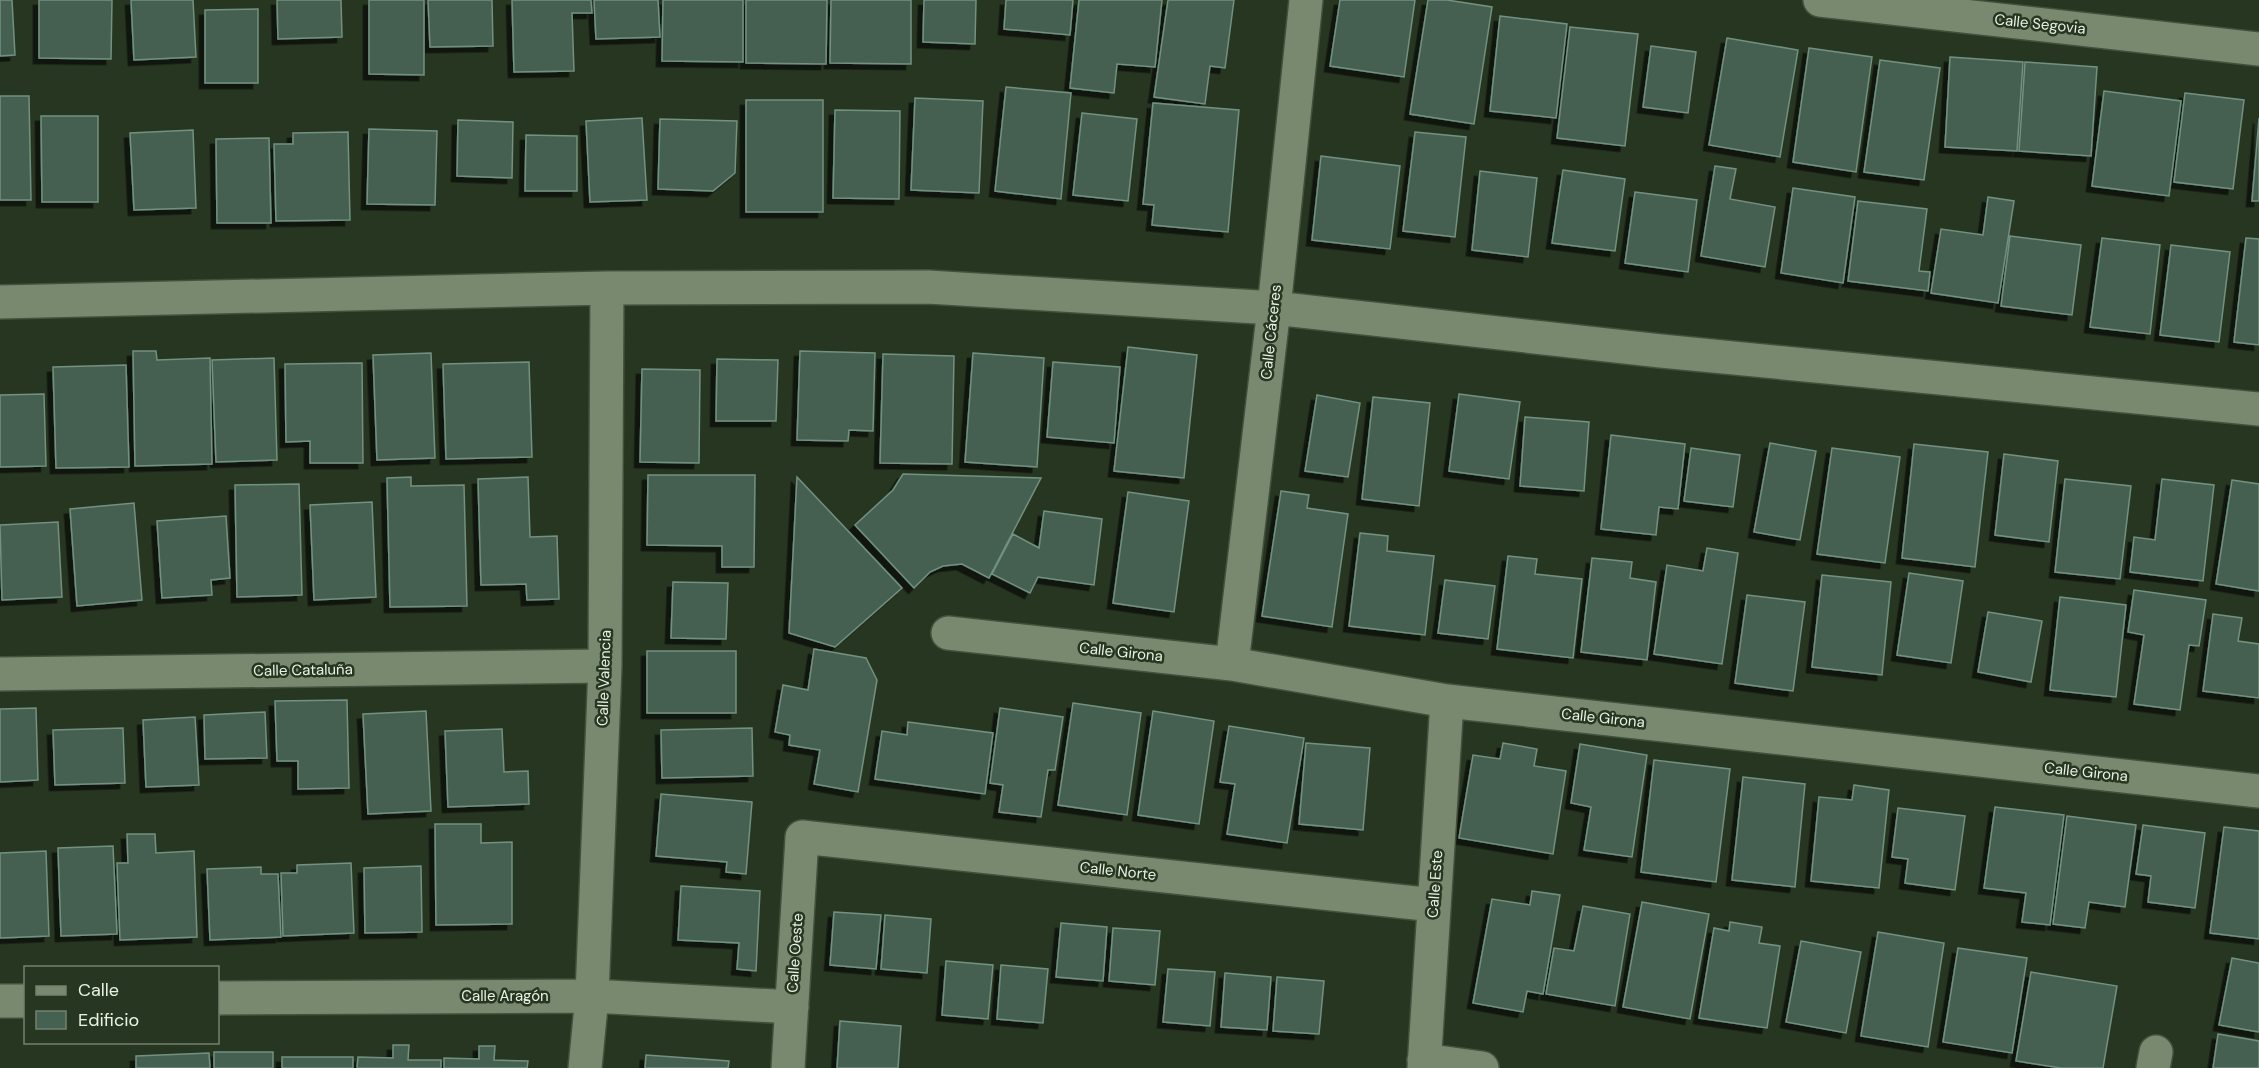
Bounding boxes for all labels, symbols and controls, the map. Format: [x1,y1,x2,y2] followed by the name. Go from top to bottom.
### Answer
[1993,9,2087,39] street label: Calle Segovia
[1256,283,1286,381] street label: Calle Cáceres
[592,630,616,726] street label: Calle Valencia
[1078,638,1164,666] street label: Calle Girona
[253,659,353,681] street label: Calle Cataluña
[1560,704,1646,732] street label: Calle Girona
[2043,758,2129,786] street label: Calle Girona
[1423,849,1447,919] street label: Calle Este
[1079,857,1157,885] street label: Calle Norte
[782,913,808,993] street label: Calle Oeste
[24,966,219,1044] legend
[78,978,119,1002] text: Calle
[461,986,549,1006] street label: Calle Aragón
[78,1008,139,1032] text: Edificio

